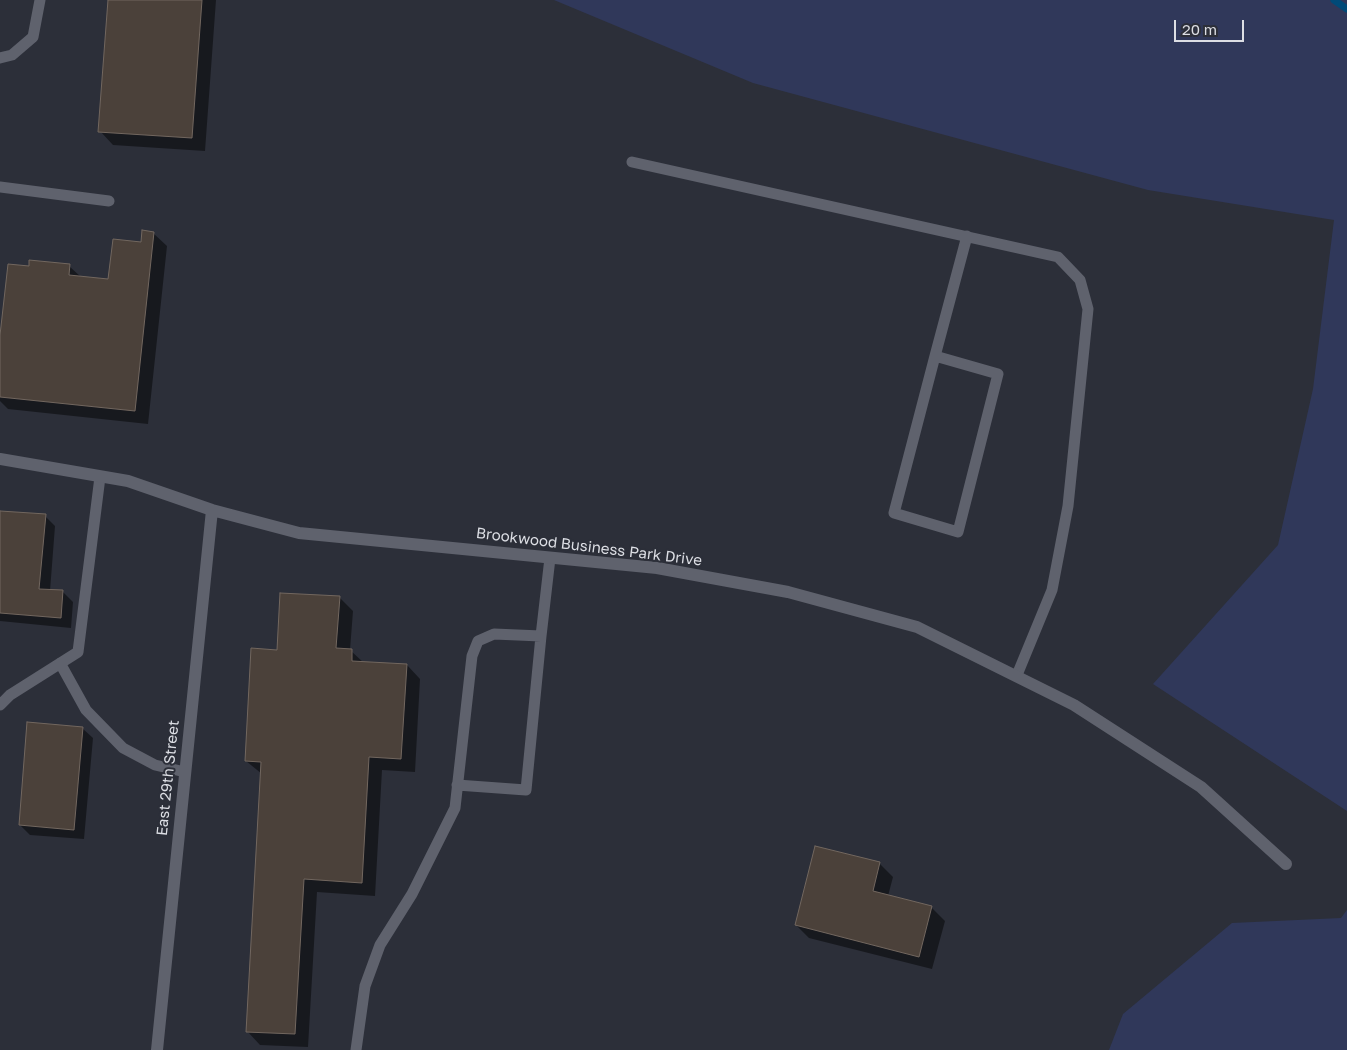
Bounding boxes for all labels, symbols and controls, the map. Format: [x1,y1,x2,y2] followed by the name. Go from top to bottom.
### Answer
[1177,10,1247,42] scale bar
[1182,20,1217,38] text: 20 m
[475,524,703,570] street label: Brookwood Business Park Drive
[153,719,183,837] street label: East 29th Street

